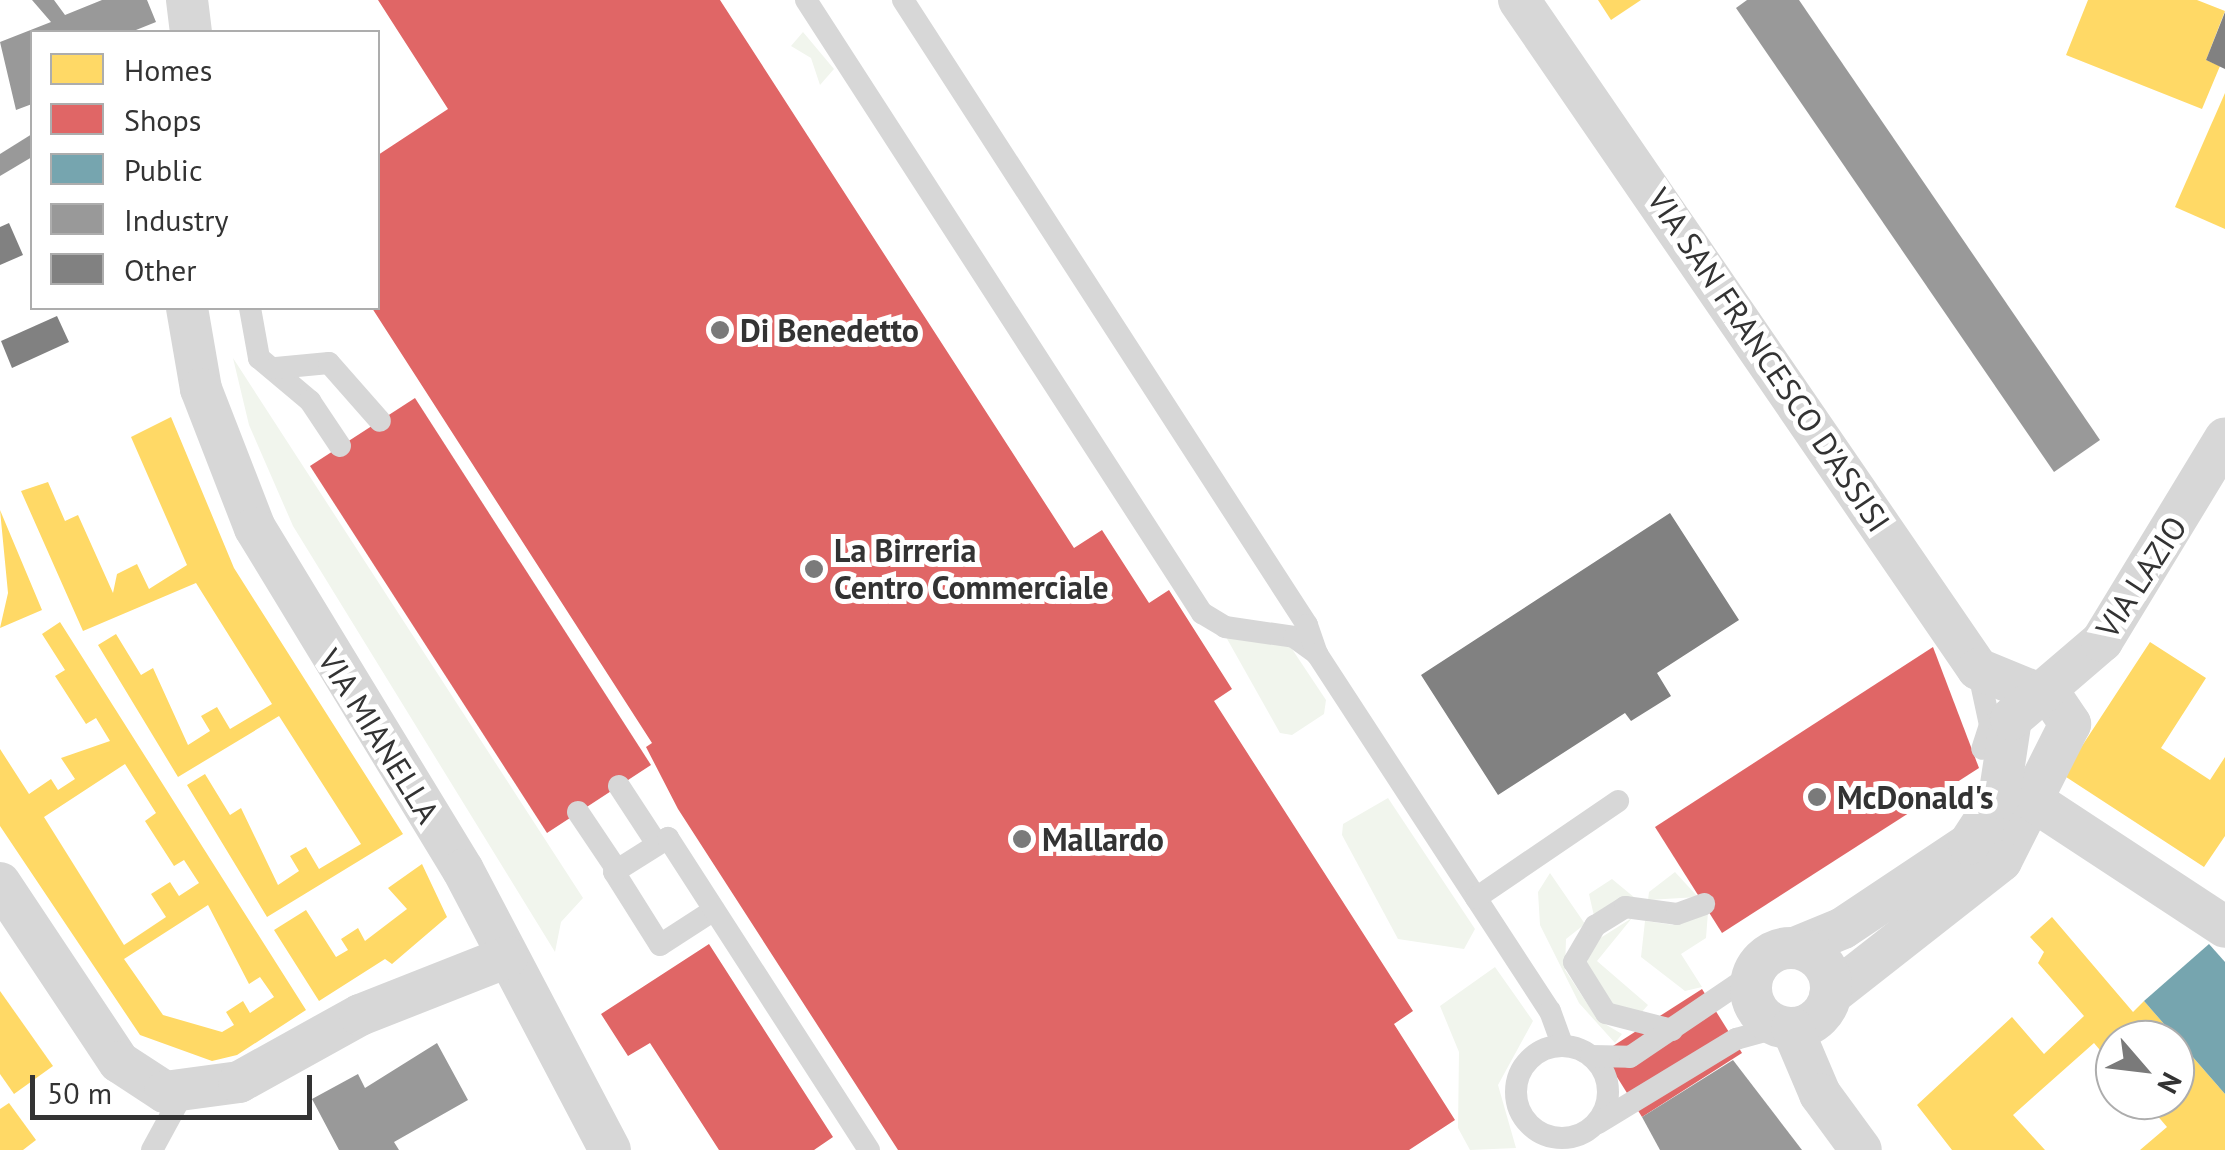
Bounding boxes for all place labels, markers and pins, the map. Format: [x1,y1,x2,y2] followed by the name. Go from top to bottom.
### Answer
[740,311,919,349] place label: Di Benedetto
[709,319,731,341] marker: Di Benedetto
[834,532,1109,607] place label: La Birreria Centro Commerciale
[803,558,825,580] marker: La Birreria Centro Commerciale
[1837,778,1994,816] place label: McDonald's
[1806,786,1828,808] marker: McDonald's
[1042,820,1164,858] place label: Mallardo
[1011,828,1033,850] marker: Mallardo

